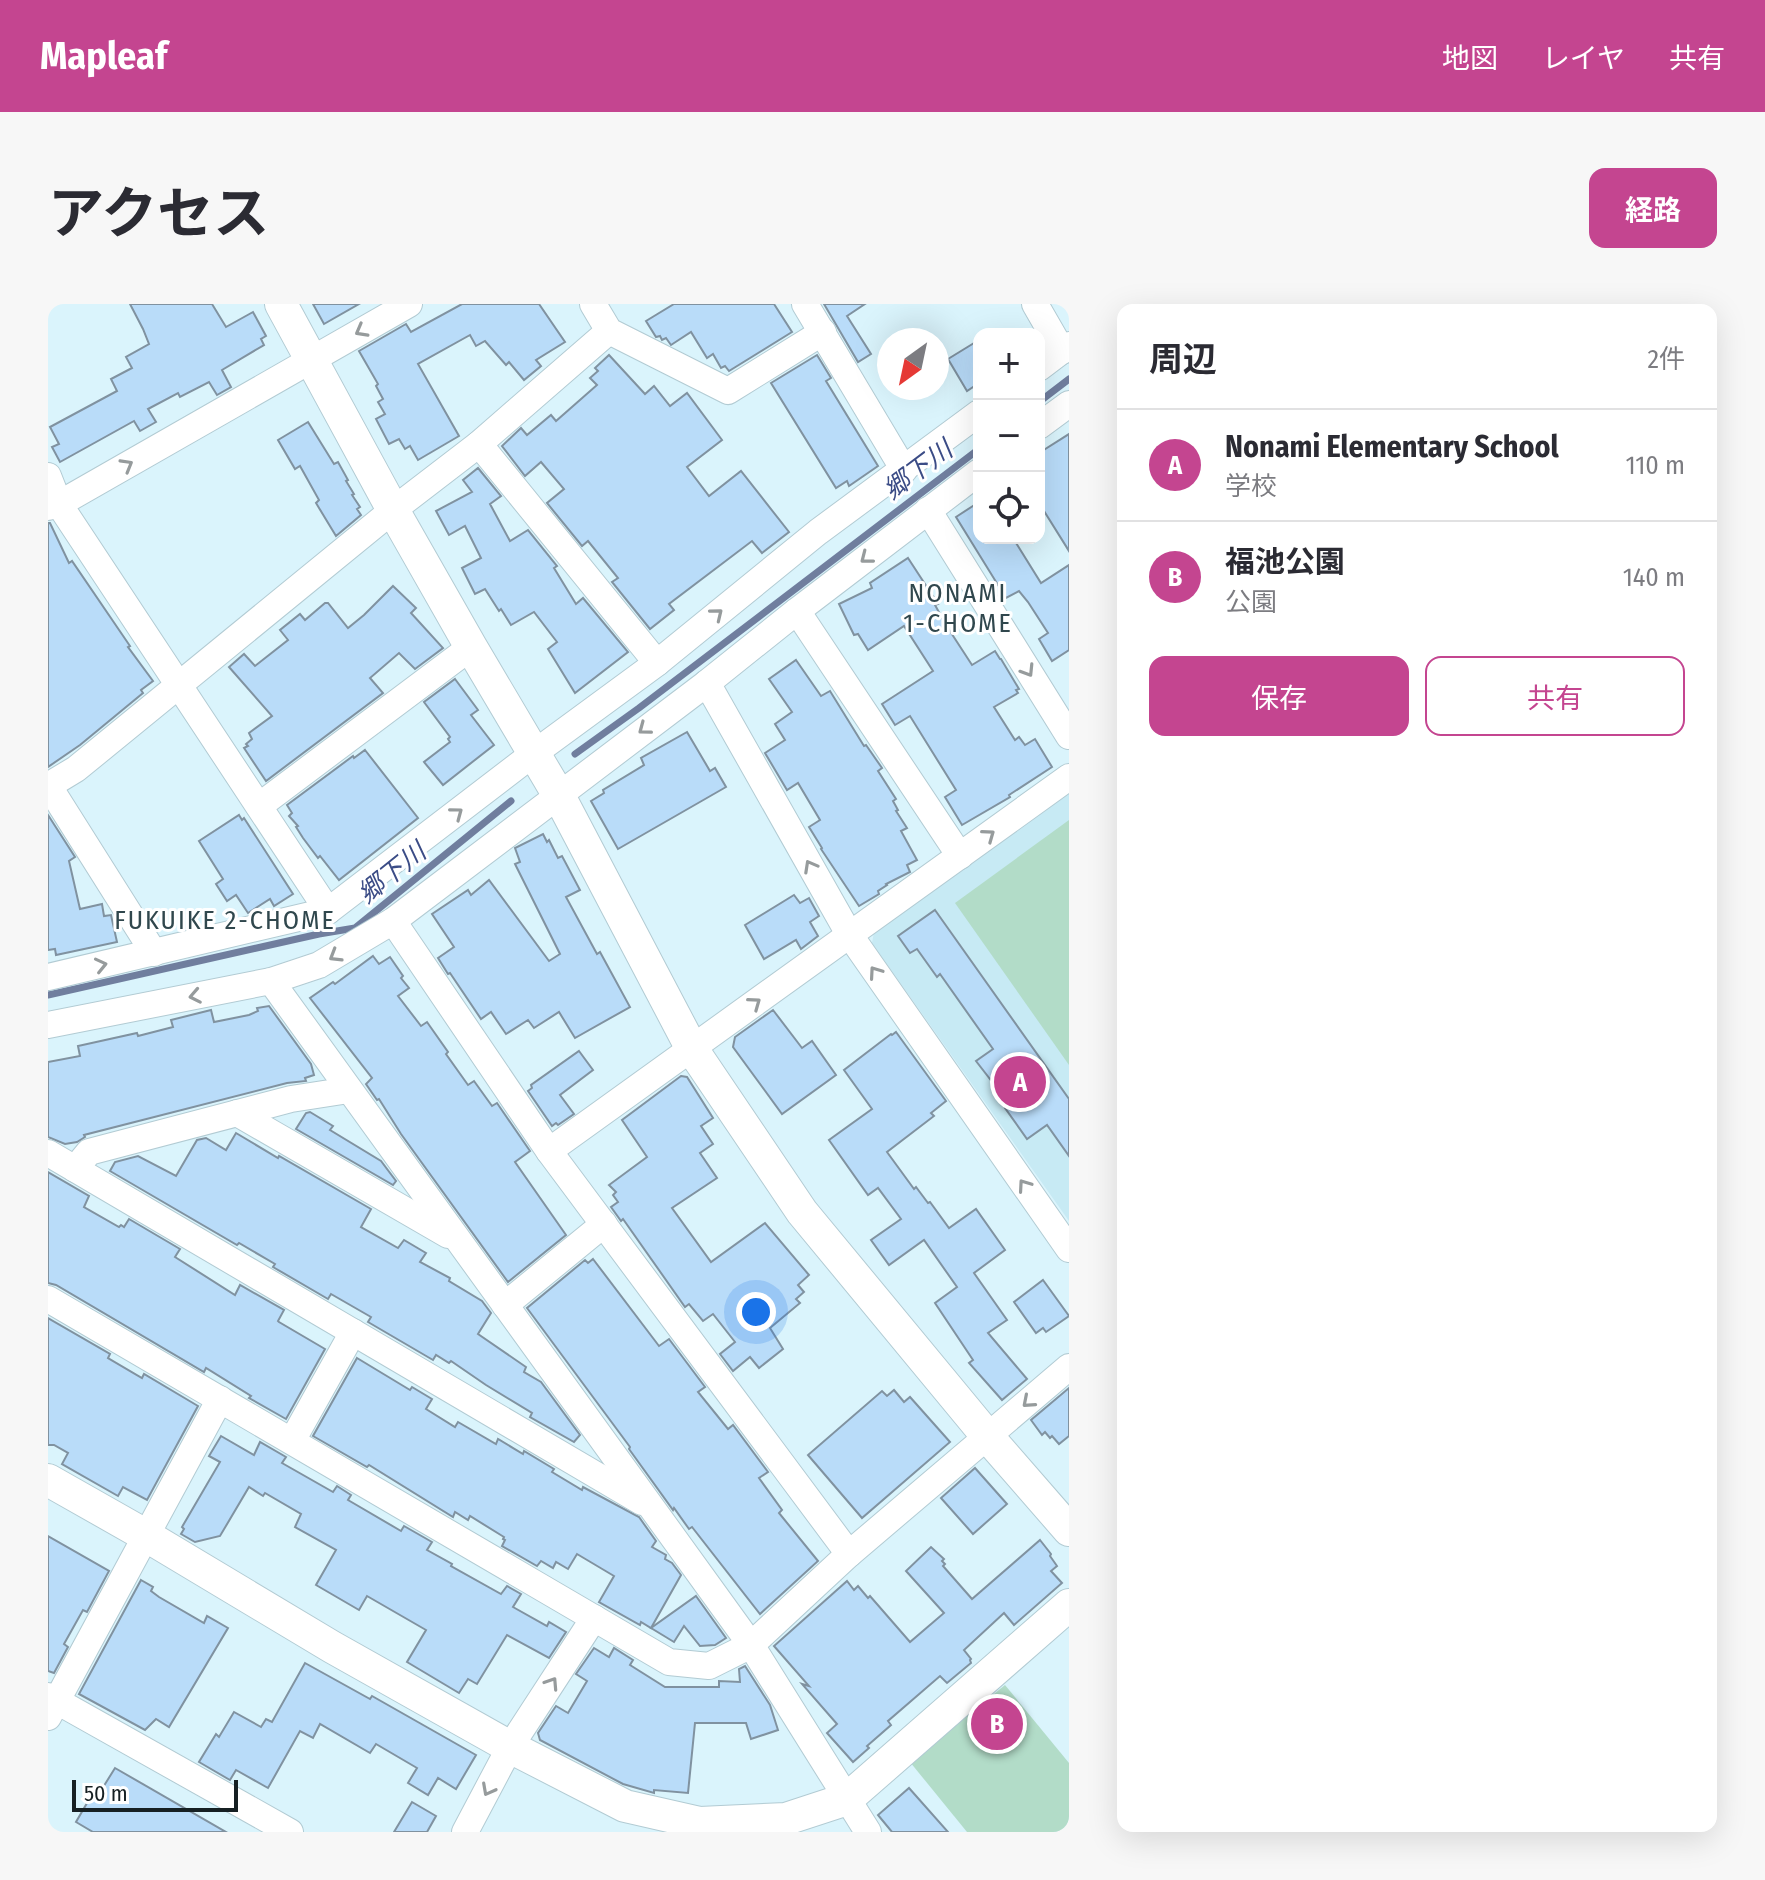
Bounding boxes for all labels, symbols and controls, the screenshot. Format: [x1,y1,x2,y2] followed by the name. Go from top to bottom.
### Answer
[40,33,167,79] text: Mapleaf
[1442,42,1498,75] text: 地図
[1542,42,1625,75] text: レイヤ
[1669,42,1725,75] text: 共有
[1589,168,1717,248] button: 経路
[48,181,269,248] text: アクセス
[355,321,370,337] one-way arrow
[877,328,949,400] north arrow
[973,328,1045,544] map controls
[973,328,1045,400] button: +
[1149,339,1217,380] text: 周辺
[1648,344,1685,375] text: 2件
[973,400,1045,472] button: −
[1225,429,1559,465] text: Nonami Elementary School
[878,432,961,506] water label: 郷下川
[1168,450,1182,481] text: A
[1625,450,1685,481] text: 110 m
[118,459,133,475] one-way arrow
[1225,471,1277,502] text: 学校
[973,472,1045,544] button: locate
[1225,544,1345,580] text: 福池公園
[861,548,875,563] one-way arrow
[1168,562,1182,593] text: B
[1623,562,1685,593] text: 140 m
[903,578,1013,639] district label: NONAMI 1-CHOME
[1225,587,1277,618] text: 公園
[708,609,723,623] one-way arrow
[1149,656,1409,736] button: 保存
[1425,656,1685,736] button: 共有
[1019,663,1034,677] one-way arrow
[639,720,653,734] one-way arrow
[448,808,463,822] one-way arrow
[980,830,994,845] one-way arrow
[352,835,434,910] water label: 郷下川
[804,861,820,875] one-way arrow
[114,905,336,936] district label: FUKUIKE 2-CHOME
[329,946,343,962] one-way arrow
[94,957,108,974] one-way arrow
[870,967,885,981] one-way arrow
[188,987,202,1004] one-way arrow
[746,998,760,1013] one-way arrow
[994,1052,1046,1112] pin: A
[1019,1180,1034,1194] one-way arrow
[736,1292,776,1332] your location
[1023,1392,1038,1407] one-way arrow
[543,1677,558,1691] one-way arrow
[971,1694,1023,1754] pin: B
[72,1776,238,1812] scale bar
[84,1780,128,1807] text: 50 m
[482,1781,498,1795] one-way arrow

